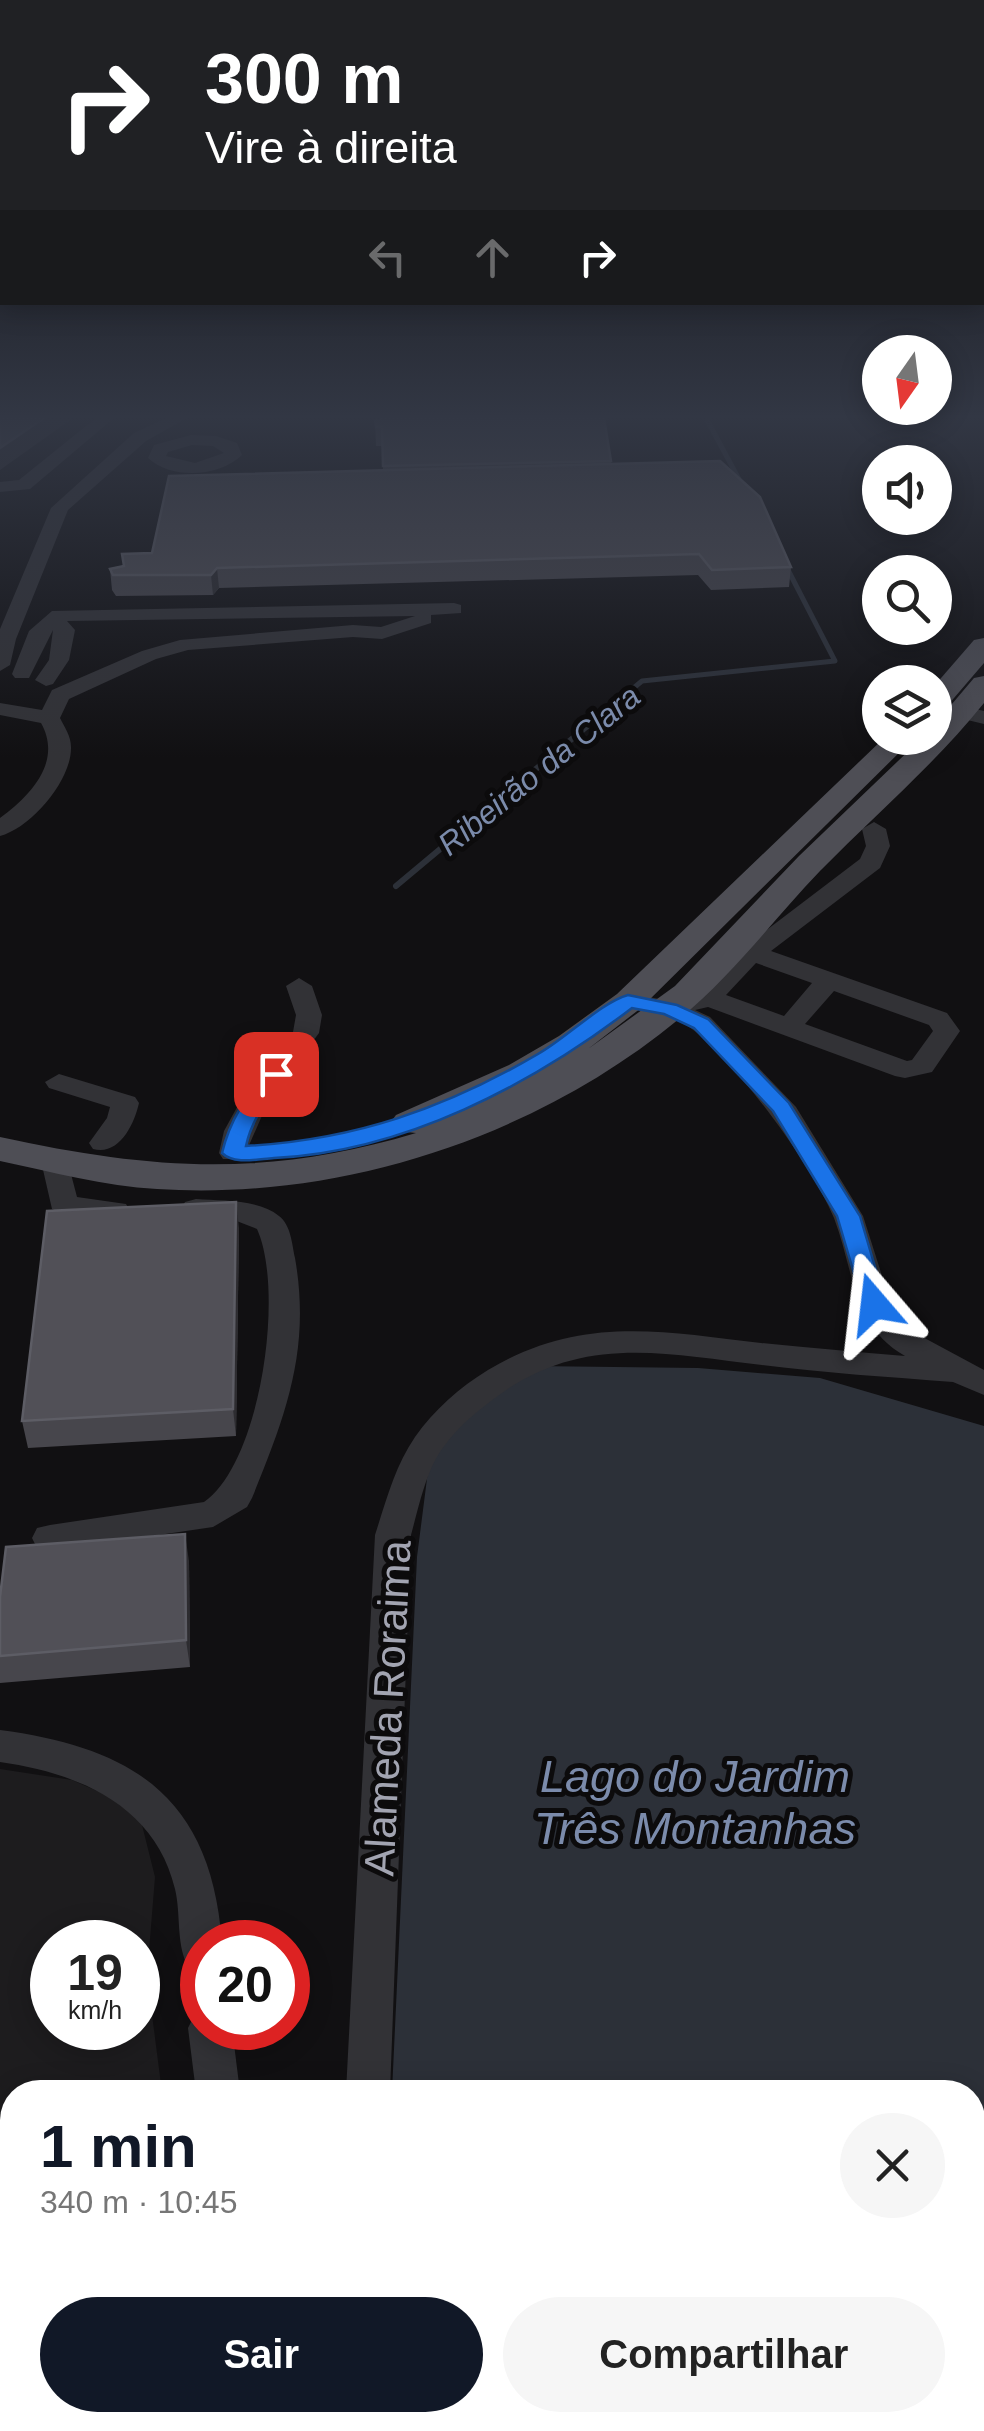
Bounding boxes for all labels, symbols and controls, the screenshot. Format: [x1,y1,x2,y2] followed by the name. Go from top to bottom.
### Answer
[40,40,170,170] icon: right
[205,40,403,118] text: 300 m
[205,122,457,173] text: Vire à direita
[360,230,415,285] icon: left
[465,230,520,285] icon: ahead
[570,230,625,285] icon: right
[862,335,952,425] north arrow
[862,335,952,755] map controls
[862,445,952,535] button: sound
[862,555,952,645] button: search
[862,665,952,755] button: layers
[431,678,647,862] water label: Ribeirão da Clara
[234,1032,319,1117] pin
[249,1047,304,1102] icon: arrive
[822,1252,926,1356] position arrow
[355,1538,420,1877] street label: Alameda Roraima
[534,1751,856,1854] water label: Lago do Jardim Três Montanhas
[180,1920,310,2050] speed limit sign: 20
[67,1945,123,2001] text: 19
[68,1996,122,2024] text: km/h
[40,2113,197,2180] text: 1 min
[840,2113,945,2218] button: close
[40,2184,237,2220] text: 340 m · 10:45
[40,2297,483,2412] button: Sair
[503,2297,945,2412] button: Compartilhar

